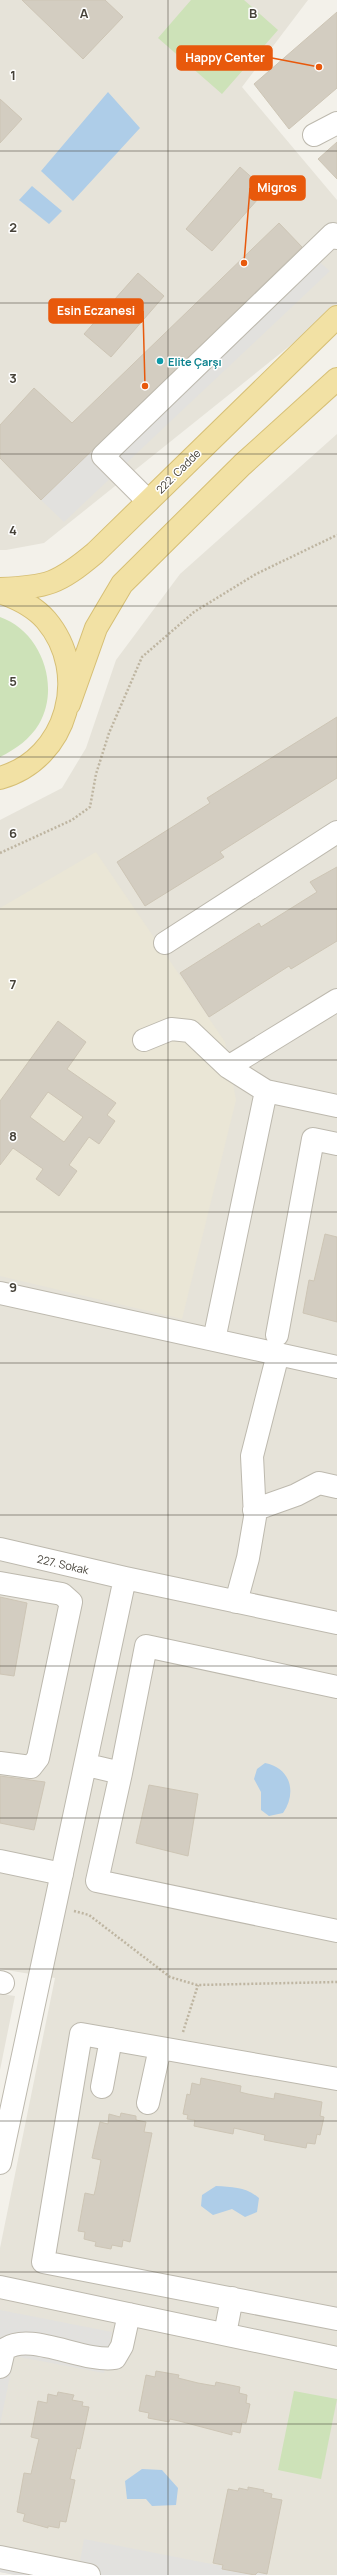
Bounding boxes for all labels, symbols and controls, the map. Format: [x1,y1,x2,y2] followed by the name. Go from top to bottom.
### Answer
[80,4,89,22] text: A
[249,4,257,22] text: B
[177,46,272,70] callout: Happy Center
[185,49,265,66] text: Happy Center
[10,66,16,84] text: 1
[250,176,305,200] callout: Migros
[257,179,297,196] text: Migros
[9,218,17,236] text: 2
[49,299,143,323] callout: Esin Eczanesi
[57,302,135,319] text: Esin Eczanesi
[168,354,222,369] place label: Elite Çarşı
[155,356,165,366] marker: Elite Çarşı
[9,369,17,387] text: 3
[152,445,204,497] street label: 222. Cadde
[9,521,17,539] text: 4
[9,672,17,690] text: 5
[9,824,17,842] text: 6
[10,975,17,993] text: 7
[9,1127,17,1145] text: 8
[9,1278,17,1296] text: 9
[36,1551,91,1577] street label: 227. Sokak

